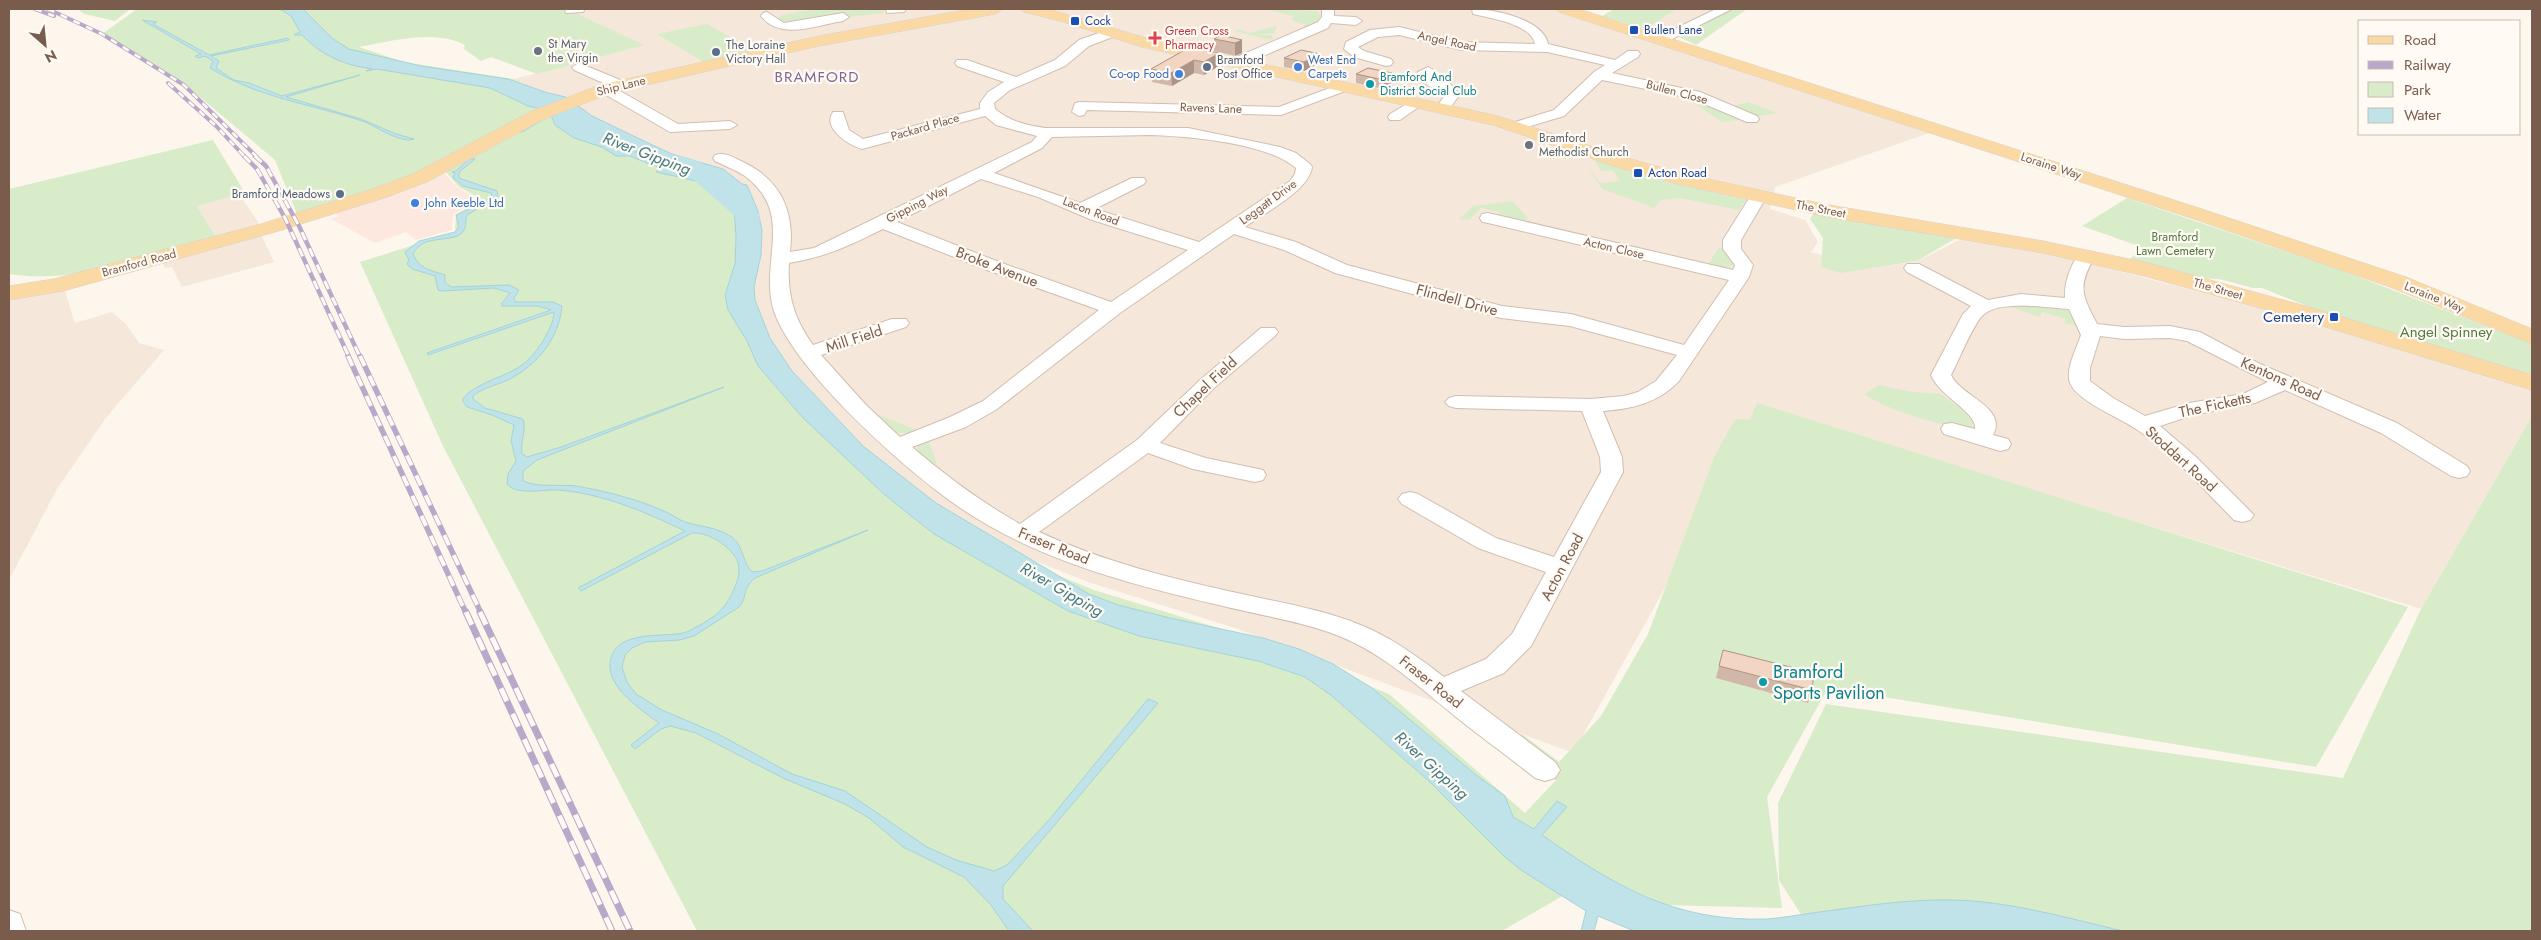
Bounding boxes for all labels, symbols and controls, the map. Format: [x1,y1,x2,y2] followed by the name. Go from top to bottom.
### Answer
[1085,12,1112,30] place label: Cock
[1069,15,1081,27] marker: Cock
[20,20,70,70] north arrow
[2358,20,2521,135] legend
[1644,21,1702,39] place label: Bullen Lane
[1165,22,1229,54] place label: Green Cross Pharmacy
[1628,24,1640,36] marker: Bullen Lane
[1416,26,1478,56] street label: Angel Road
[2404,29,2436,51] text: Road
[1149,32,1161,44] marker: Green Cross Pharmacy
[548,35,598,67] place label: St Mary the Virgin
[726,36,785,68] place label: The Loraine Victory Hall
[41,45,60,68] text: N
[532,45,544,57] marker: St Mary the Virgin
[710,46,722,58] marker: The Loraine Victory Hall
[1217,51,1272,83] place label: Bramford Post Office
[1308,51,1356,83] place label: West End Carpets
[2404,54,2451,76] text: Railway
[1201,61,1213,73] marker: Bramford Post Office
[1292,61,1304,73] marker: West End Carpets
[1109,65,1169,83] place label: Co-op Food
[775,66,859,88] district label: BRAMFORD
[1173,68,1185,80] marker: Co-op Food
[1380,68,1477,100] place label: Bramford And District Social Club
[595,71,647,101] street label: Ship Lane
[1644,75,1710,109] street label: Bullen Close
[1364,78,1376,90] marker: Bramford And District Social Club
[2404,79,2431,101] text: Park
[1180,98,1242,118] street label: Ravens Lane
[2404,104,2442,126] text: Water
[889,109,961,145] street label: Packard Place
[600,126,694,181] water label: River Gipping
[1539,129,1629,161] place label: Bramford Methodist Church
[1523,139,1535,151] marker: Bramford Methodist Church
[2018,148,2084,184] street label: Loraine Way
[1648,164,1707,182] place label: Acton Road
[1632,167,1644,179] marker: Acton Road
[1236,175,1300,229] street label: Leggatt Drive
[883,180,952,227] street label: Gipping Way
[232,185,330,203] place label: Bramford Meadows
[334,188,346,200] marker: Bramford Meadows
[1060,192,1122,230] street label: Lacon Road
[423,194,504,212] place label: John Keeble Ltd
[1795,195,1848,223] street label: The Street
[409,197,421,209] marker: John Keeble Ltd
[2136,228,2215,260] park label: Bramford Lawn Cemetery
[1582,232,1646,264] street label: Acton Close
[953,241,1042,293] street label: Broke Avenue
[100,244,178,282] street label: Bramford Road
[2191,273,2245,305] street label: The Street
[2402,277,2467,317] street label: Loraine Way
[1414,279,1501,322] street label: Flindell Drive
[2263,306,2324,328] place label: Cemetery
[2328,311,2340,323] marker: Cemetery
[823,319,885,359] street label: Mill Field
[2400,321,2493,343] park label: Angel Spinney
[1168,351,1242,423] street label: Chapel Field
[2237,351,2325,407] street label: Kentons Road
[2177,387,2253,423] street label: The Ficketts
[2140,421,2222,497] street label: Stoddart Road
[1015,522,1093,570] street label: Fraser Road
[1535,529,1589,605] street label: Acton Road
[1016,556,1108,623] water label: River Gipping
[1395,650,1467,714] street label: Fraser Road
[1773,659,1885,706] place label: Bramford Sports Pavilion
[1757,676,1769,688] marker: Bramford Sports Pavilion
[1390,726,1474,805] water label: River Gipping

